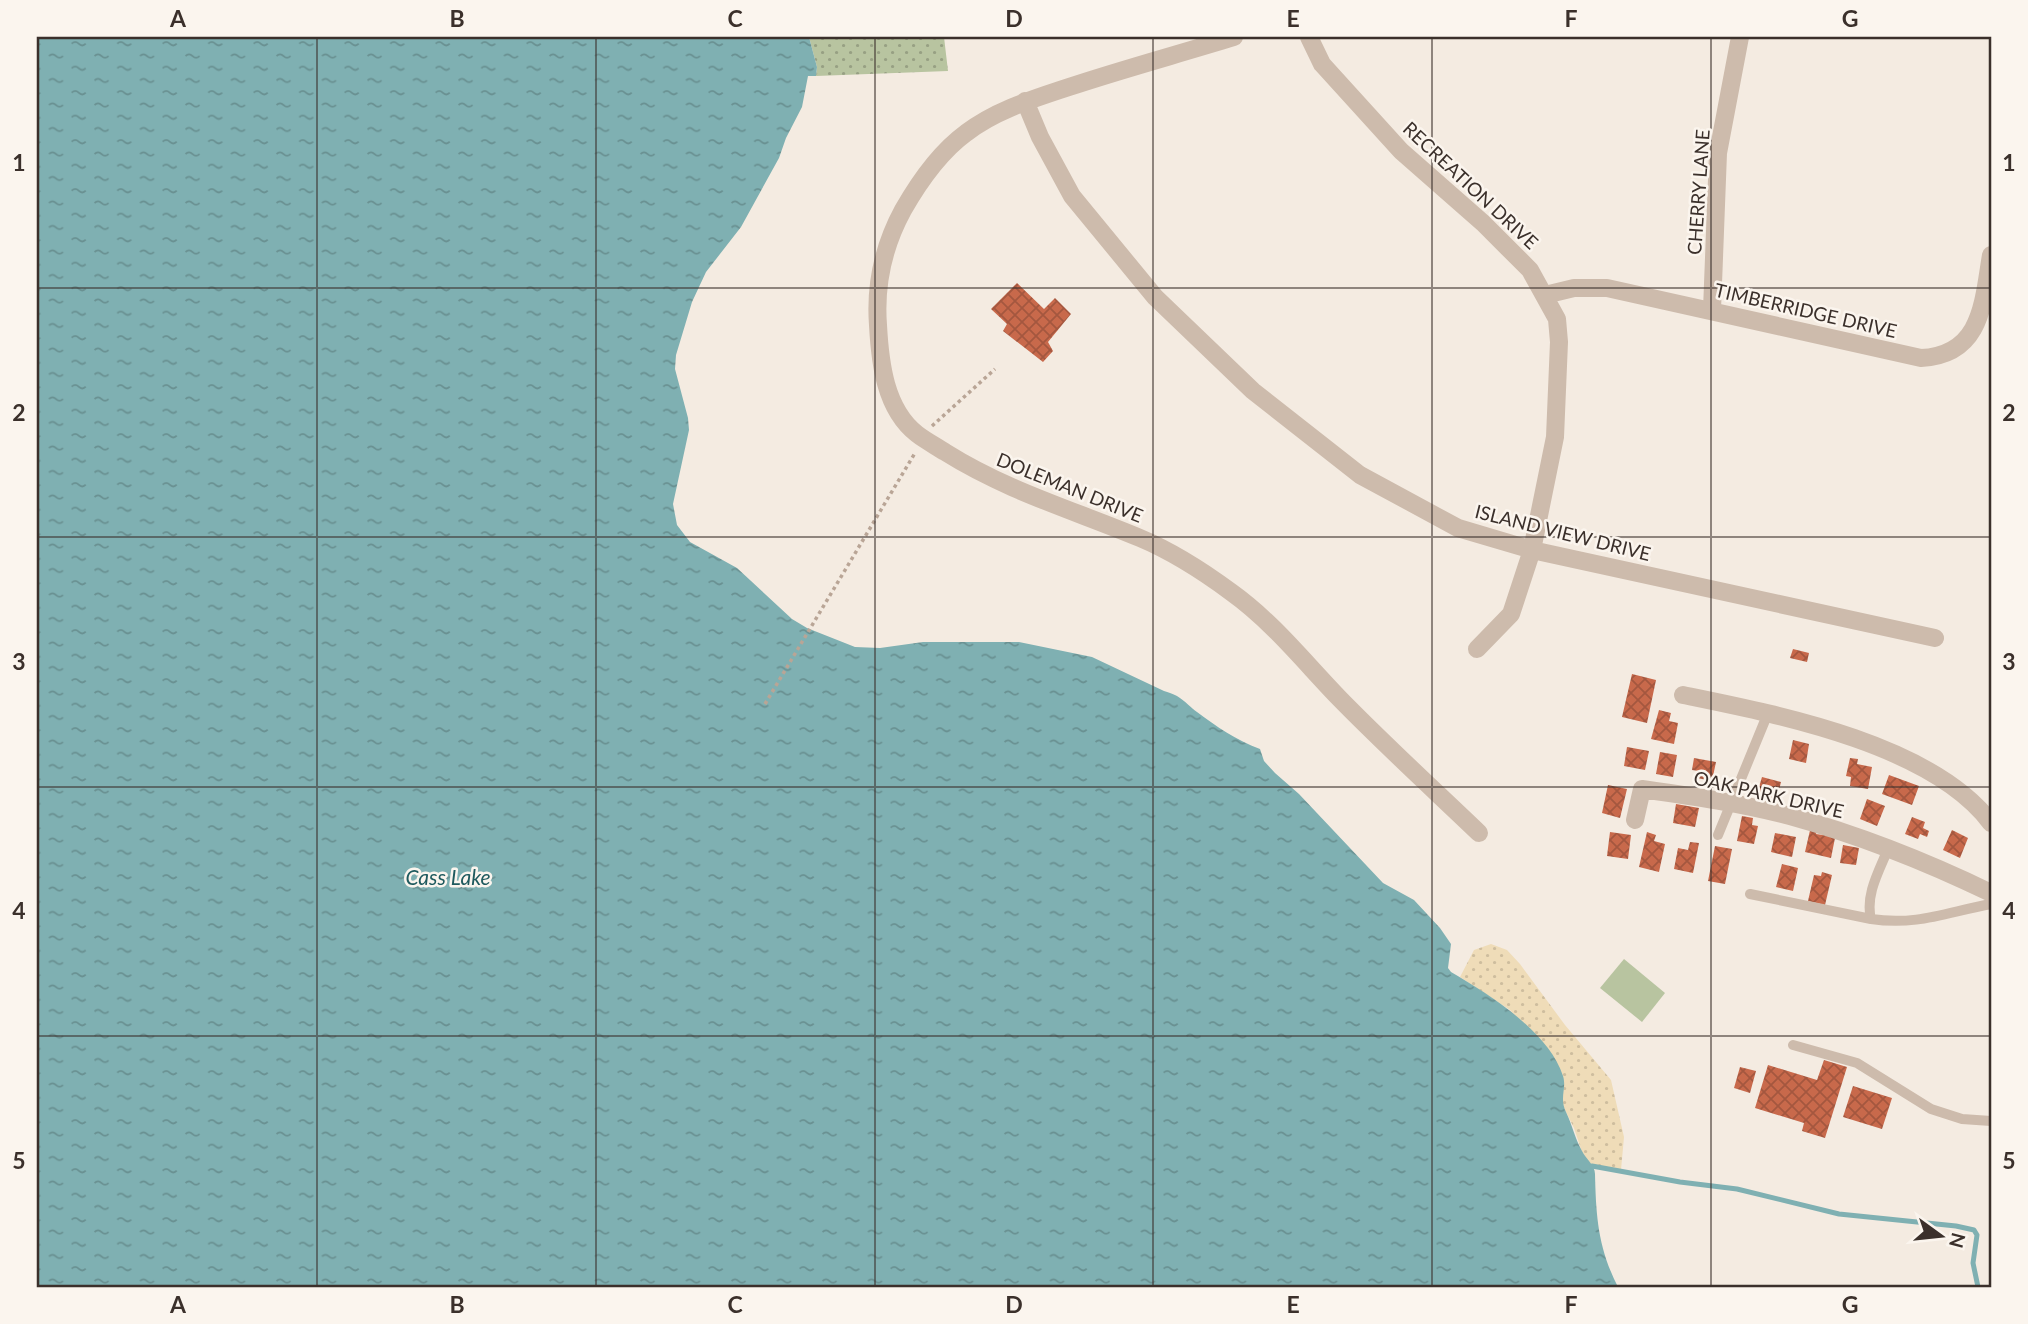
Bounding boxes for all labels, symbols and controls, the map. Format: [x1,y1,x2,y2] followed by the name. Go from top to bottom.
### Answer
[169,4,187,32] text: A
[449,4,465,32] text: B
[727,4,743,32] text: C
[1005,4,1023,32] text: D
[1286,4,1300,32] text: E
[1564,4,1578,32] text: F
[1842,4,1858,32] text: G
[1399,116,1543,254] street label: RECREATION DRIVE
[1682,129,1714,255] street label: CHERRY LANE
[12,148,26,176] text: 1
[2002,148,2016,176] text: 1
[1713,278,1899,342] street label: TIMBERRIDGE DRIVE
[12,398,26,426] text: 2
[2002,398,2016,426] text: 2
[993,447,1147,527] street label: DOLEMAN DRIVE
[1473,499,1653,565] street label: ISLAND VIEW DRIVE
[12,647,26,675] text: 3
[2002,647,2016,675] text: 3
[1692,766,1846,822] street label: OAK PARK DRIVE
[405,864,491,889] water label: Cass Lake
[12,896,26,924] text: 4
[2002,896,2016,924] text: 4
[12,1146,26,1174] text: 5
[2002,1146,2016,1174] text: 5
[1906,1202,1976,1272] north arrow
[1945,1230,1971,1251] text: N
[169,1290,187,1318] text: A
[449,1290,465,1318] text: B
[727,1290,743,1318] text: C
[1005,1290,1023,1318] text: D
[1286,1290,1300,1318] text: E
[1564,1290,1578,1318] text: F
[1842,1290,1858,1318] text: G

